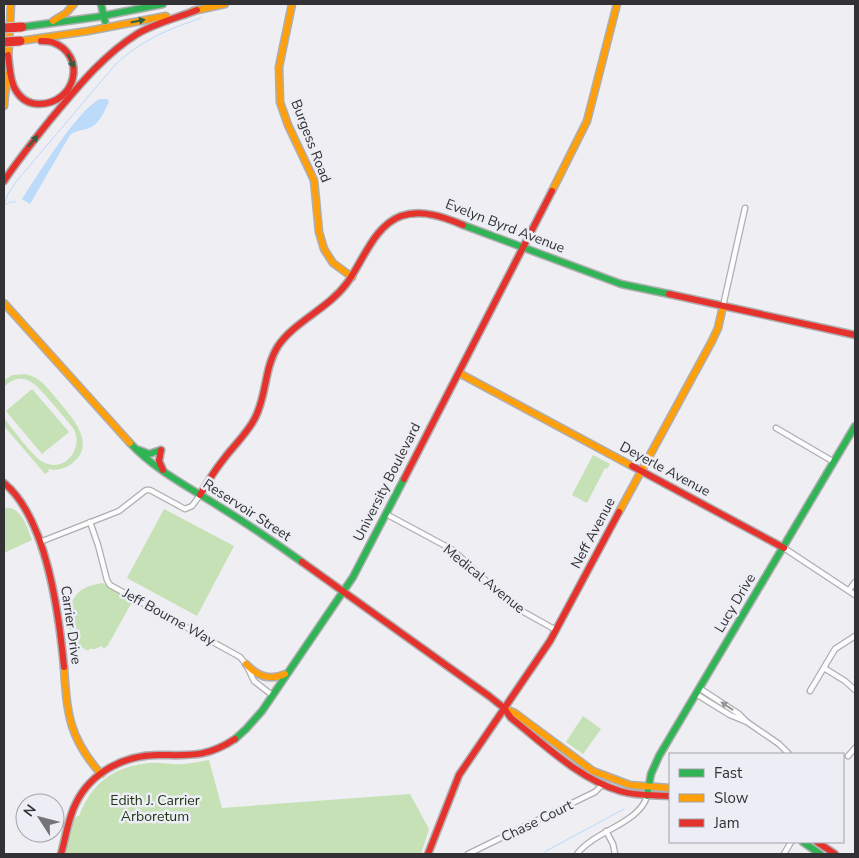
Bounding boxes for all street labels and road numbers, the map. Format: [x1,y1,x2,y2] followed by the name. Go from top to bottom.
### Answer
[286,97,336,185] street label: Burgess Road
[443,194,567,258] street label: Evelyn Byrd Avenue
[349,419,425,545] street label: University Boulevard
[616,437,714,501] street label: Deyerle Avenue
[199,474,295,546] street label: Reservoir Street
[566,494,620,572] street label: Neff Avenue
[439,540,529,618] street label: Medical Avenue
[710,570,760,636] street label: Lucy Drive
[118,583,219,651] street label: Jeff Bourne Way
[56,584,86,666] street label: Carrier Drive
[498,795,576,847] street label: Chase Court

